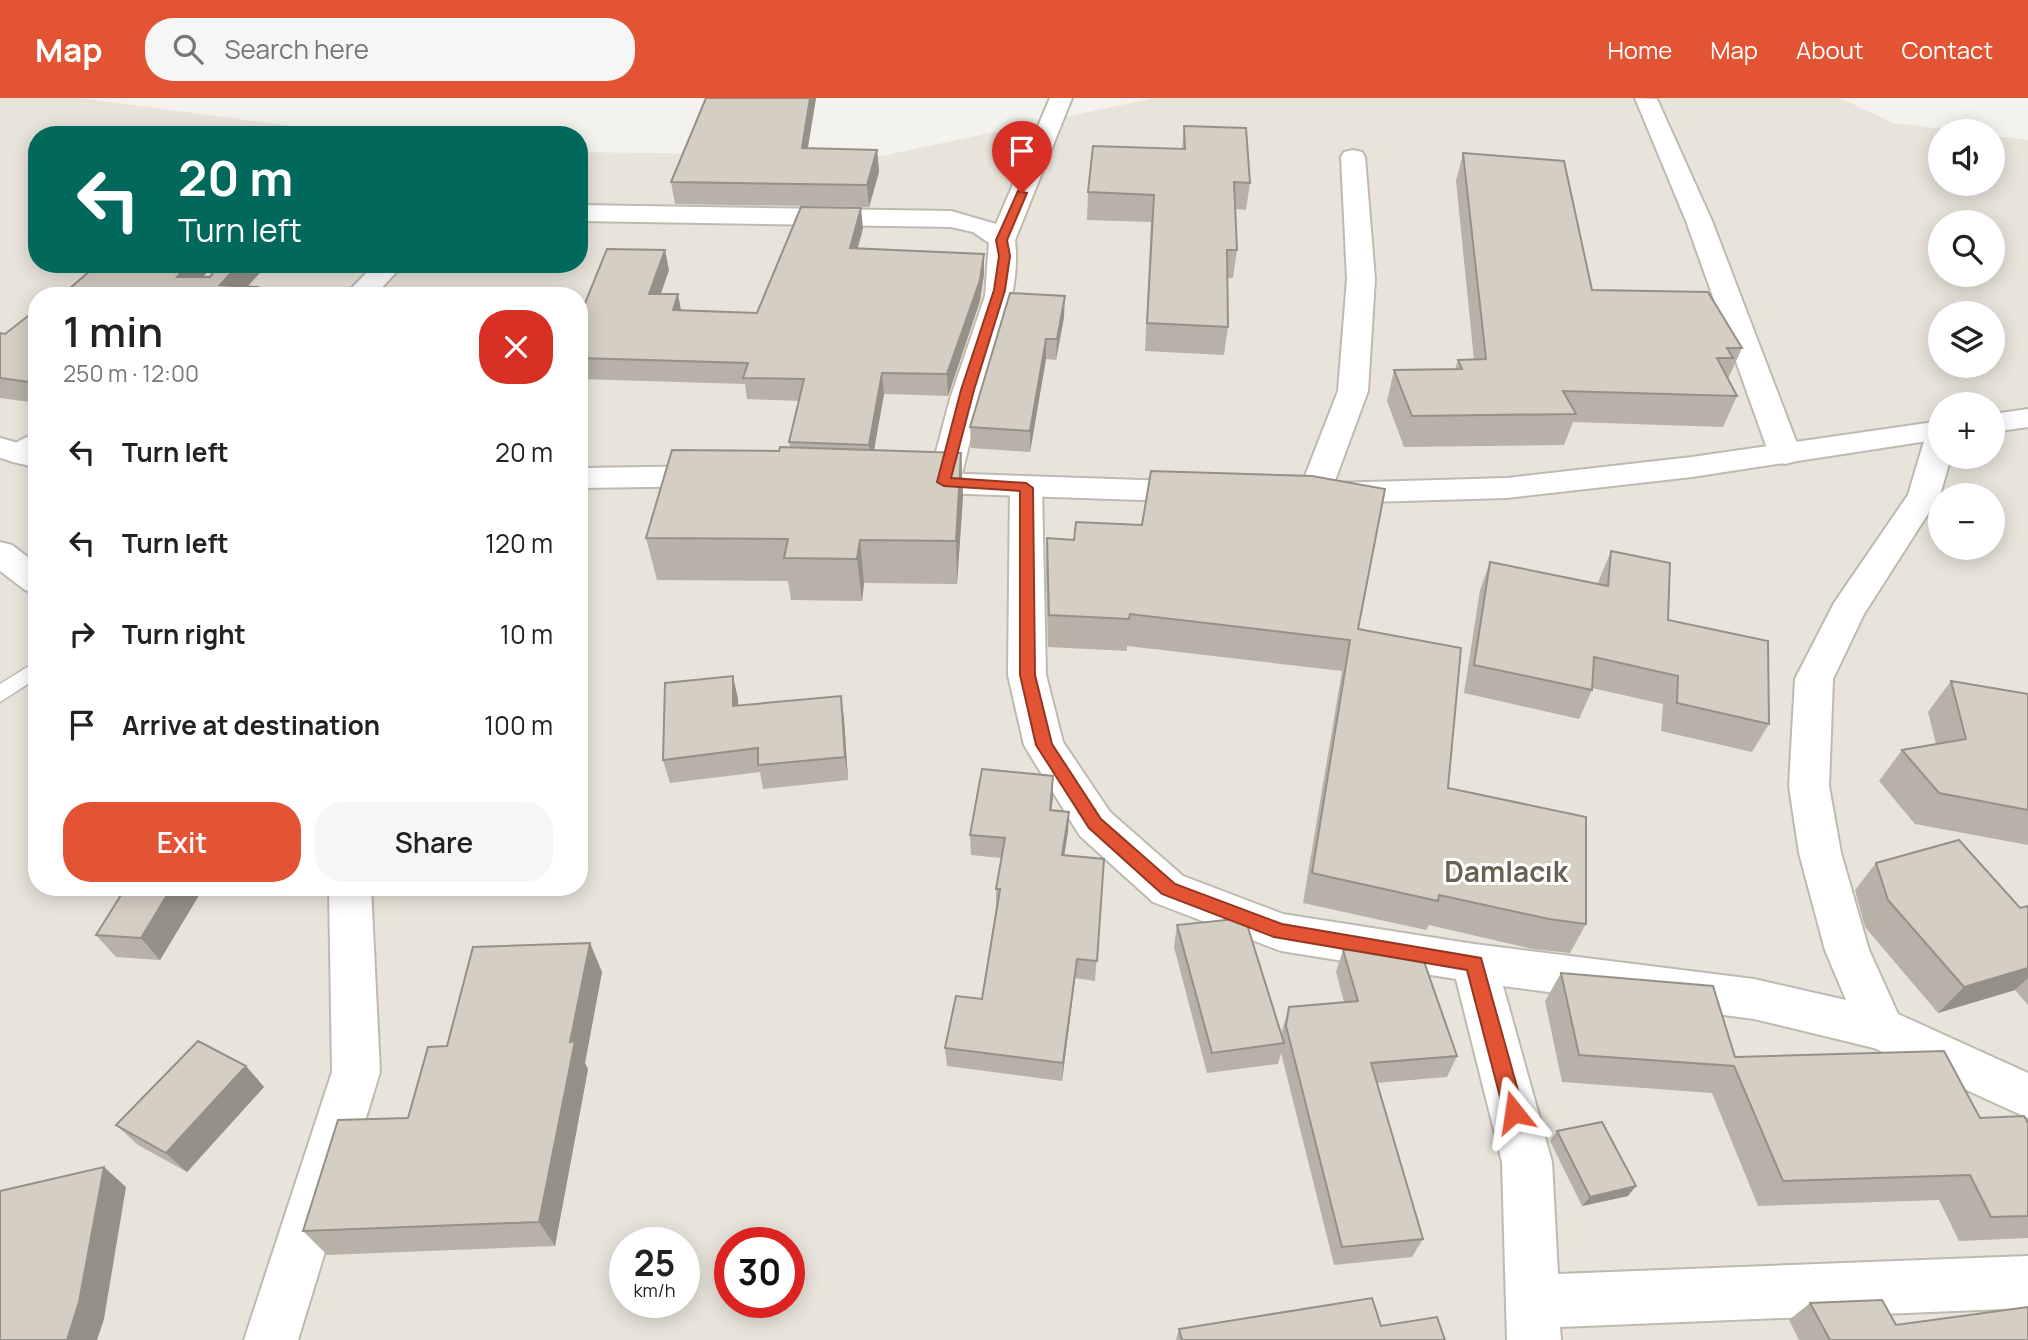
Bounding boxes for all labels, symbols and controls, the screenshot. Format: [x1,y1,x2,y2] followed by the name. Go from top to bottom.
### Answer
[145,18,635,81] search box
[35,27,103,72] text: Map
[169,30,207,68] icon: search
[225,31,369,67] text: Search here
[1607,33,1672,66] text: Home
[1710,33,1758,66] text: Map
[1796,33,1864,66] text: About
[1902,33,1993,66] text: Contact
[1928,119,2005,560] map controls
[1928,119,2005,196] button: sound
[992,121,1052,193] pin
[1003,132,1041,170] icon: arrive
[178,144,293,211] text: 20 m
[63,154,154,245] icon: left
[178,208,302,252] text: Turn left
[1928,210,2005,287] button: search
[1928,301,2005,378] button: layers
[63,302,163,360] text: 1 min
[479,310,553,384] button: close
[63,357,199,389] text: 250 m · 12:00
[1928,392,2005,469] button: +
[63,433,101,471] icon: left
[122,434,229,470] text: Turn left
[495,434,553,470] text: 20 m
[1928,483,2005,560] button: −
[63,524,101,562] icon: left
[122,525,229,561] text: Turn left
[485,525,553,561] text: 120 m
[63,615,101,653] icon: right
[122,616,246,652] text: Turn right
[500,616,553,652] text: 10 m
[63,706,101,744] icon: arrive
[122,707,380,743] text: Arrive at destination
[484,707,553,743] text: 100 m
[63,802,301,882] button: Exit
[315,802,553,882] button: Share
[1444,852,1569,890] district label: Damlacık
[1477,1075,1551,1149] position arrow
[714,1227,805,1318] speed limit sign: 30
[634,1239,675,1287] text: 25
[634,1278,675,1302] text: km/h

